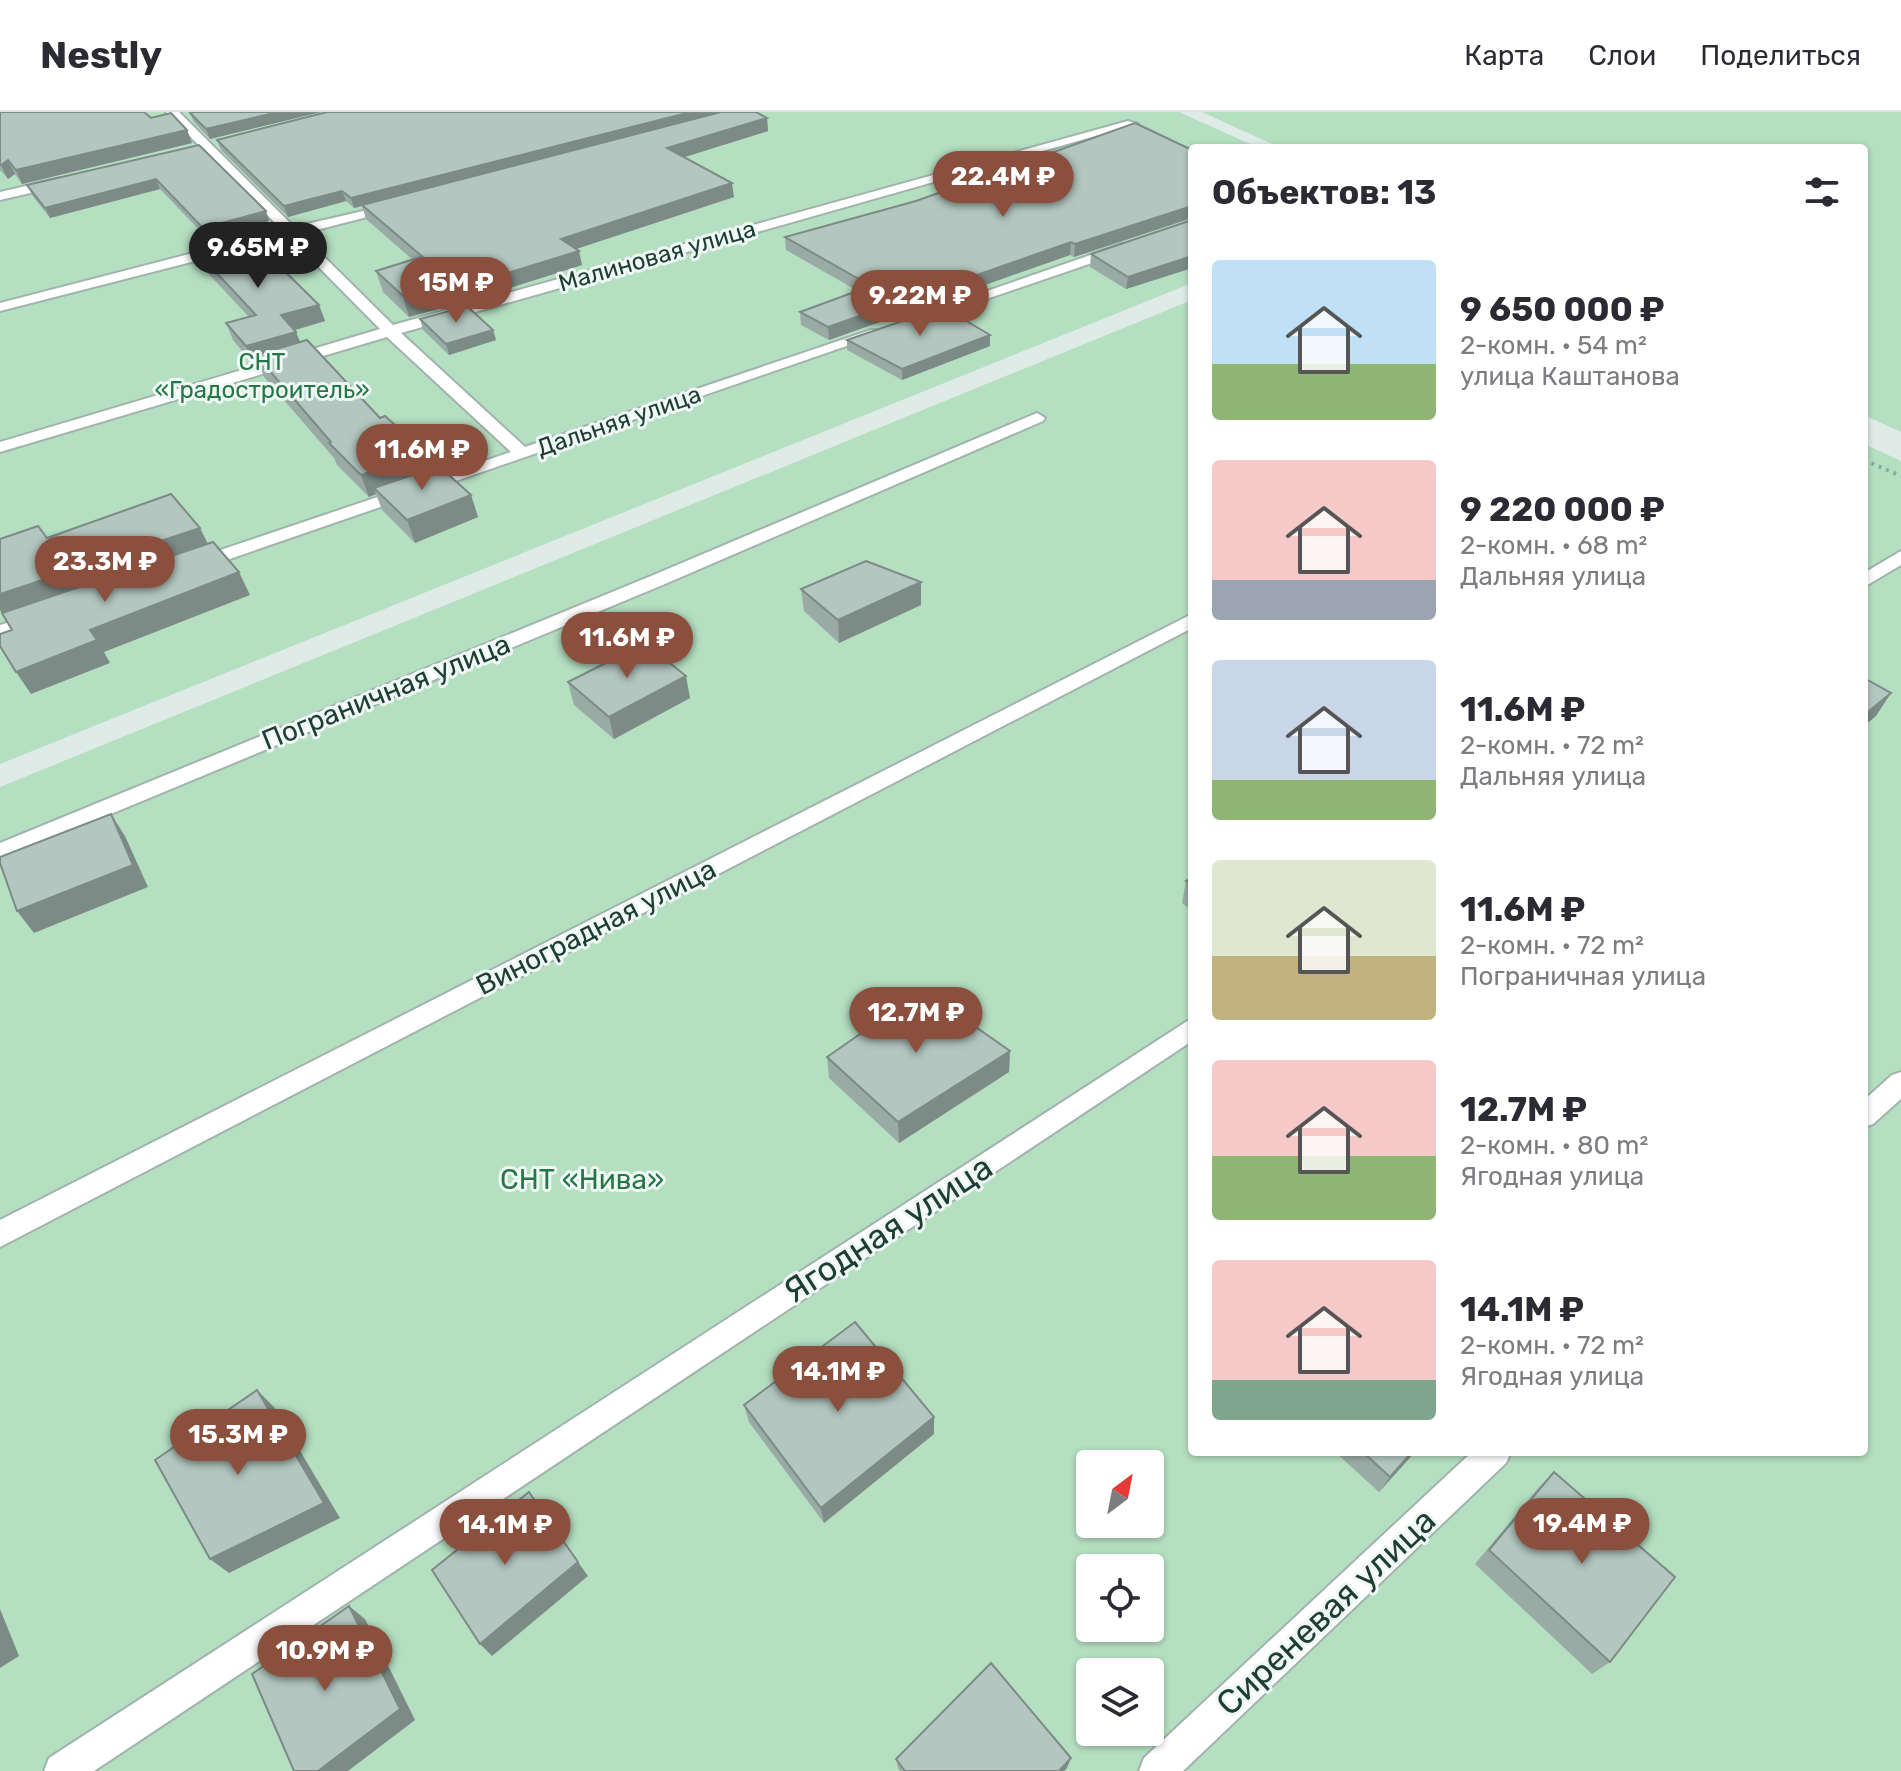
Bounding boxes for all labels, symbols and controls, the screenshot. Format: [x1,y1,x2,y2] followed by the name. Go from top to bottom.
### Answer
[40,32,162,78] text: Nestly
[1464,39,1544,72] text: Карта
[1588,39,1656,72] text: Слои
[1700,39,1861,72] text: Поделиться
[929,151,1077,219] pin: 22.4M ₽
[951,161,1055,192] text: 22.4M ₽
[1800,170,1844,214] icon: filters
[1212,172,1436,213] text: Объектов: 13
[555,214,759,298] street label: Малиновая улица
[184,222,332,290] pin: 9.65M ₽
[207,232,309,263] text: 9.65M ₽
[400,257,512,325] pin: 15M ₽
[418,267,494,298] text: 15M ₽
[846,270,994,338] pin: 9.22M ₽
[869,280,971,311] text: 9.22M ₽
[1460,289,1665,330] text: 9 650 000 ₽
[1276,292,1372,388] icon: home
[1460,330,1647,361] text: 2-комн. · 54 m²
[154,348,370,404] park label: СНТ «Градостроитель»
[1460,361,1680,392] text: улица Каштанова
[533,380,705,462] street label: Дальняя улица
[348,424,496,492] pin: 11.6M ₽
[374,434,470,465] text: 11.6M ₽
[1460,489,1665,530] text: 9 220 000 ₽
[1276,492,1372,588] icon: home
[1460,530,1647,561] text: 2-комн. · 68 m²
[31,536,179,604] pin: 23.3M ₽
[53,546,157,577] text: 23.3M ₽
[1460,561,1646,592] text: Дальняя улица
[553,612,701,680] pin: 11.6M ₽
[579,622,675,653] text: 11.6M ₽
[257,627,515,757] street label: Пограничная улица
[1460,689,1585,730] text: 11.6M ₽
[1276,692,1372,788] icon: home
[1460,730,1644,761] text: 2-комн. · 72 m²
[1460,761,1646,792] text: Дальняя улица
[470,852,722,1002] street label: Виноградная улица
[1460,889,1585,930] text: 11.6M ₽
[1276,892,1372,988] icon: home
[1460,930,1644,961] text: 2-комн. · 72 m²
[1460,961,1706,992] text: Пограничная улица
[842,987,990,1055] pin: 12.7M ₽
[867,997,965,1028] text: 12.7M ₽
[1460,1089,1587,1130] text: 12.7M ₽
[1276,1092,1372,1188] icon: home
[1460,1130,1648,1161] text: 2-комн. · 80 m²
[776,1146,1000,1312] street label: Ягодная улица
[1460,1161,1644,1192] text: Ягодная улица
[500,1163,664,1196] park label: СНТ «Нива»
[1460,1289,1584,1330] text: 14.1M ₽
[1276,1292,1372,1388] icon: home
[1460,1330,1644,1361] text: 2-комн. · 72 m²
[764,1346,912,1414] pin: 14.1M ₽
[791,1356,885,1387] text: 14.1M ₽
[1460,1361,1644,1392] text: Ягодная улица
[164,1409,312,1477] pin: 15.3M ₽
[188,1419,288,1450] text: 15.3M ₽
[1076,1450,1164,1538] north arrow
[1076,1450,1164,1746] map controls
[1508,1498,1656,1566] pin: 19.4M ₽
[431,1499,579,1567] pin: 14.1M ₽
[1208,1500,1444,1724] street label: Сиреневая улица
[1532,1508,1632,1539] text: 19.4M ₽
[458,1509,552,1540] text: 14.1M ₽
[1076,1554,1164,1642] button: locate
[251,1625,399,1693] pin: 10.9M ₽
[275,1635,375,1666] text: 10.9M ₽
[1076,1658,1164,1746] button: layers

